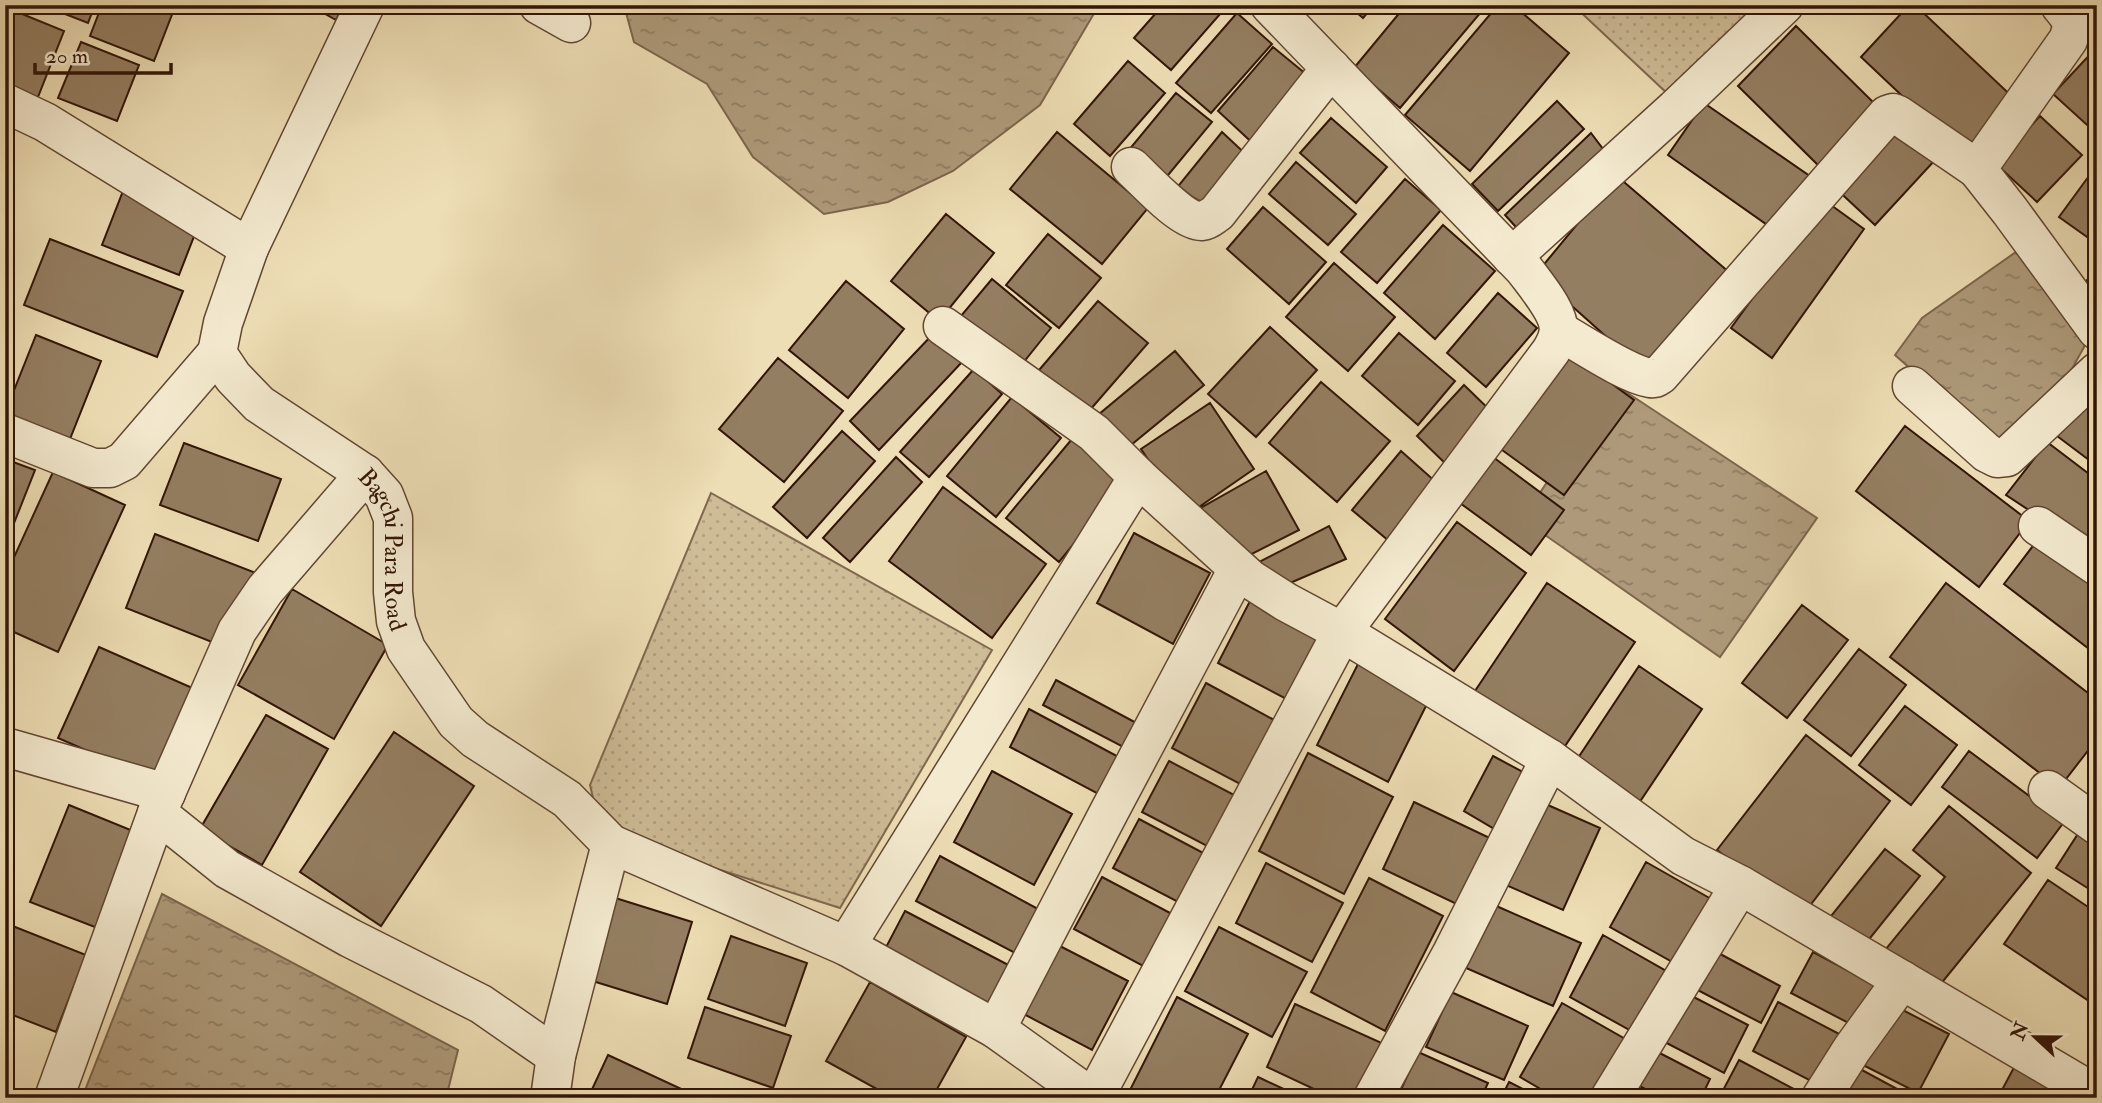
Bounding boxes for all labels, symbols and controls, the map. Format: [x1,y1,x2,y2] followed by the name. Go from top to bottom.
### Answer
[35,32,172,76] scale bar
[46,43,88,70] text: 20 m
[351,462,413,636] street label: Bagchi Para Road
[2000,1002,2070,1072] north arrow
[2005,1018,2035,1044] text: N

